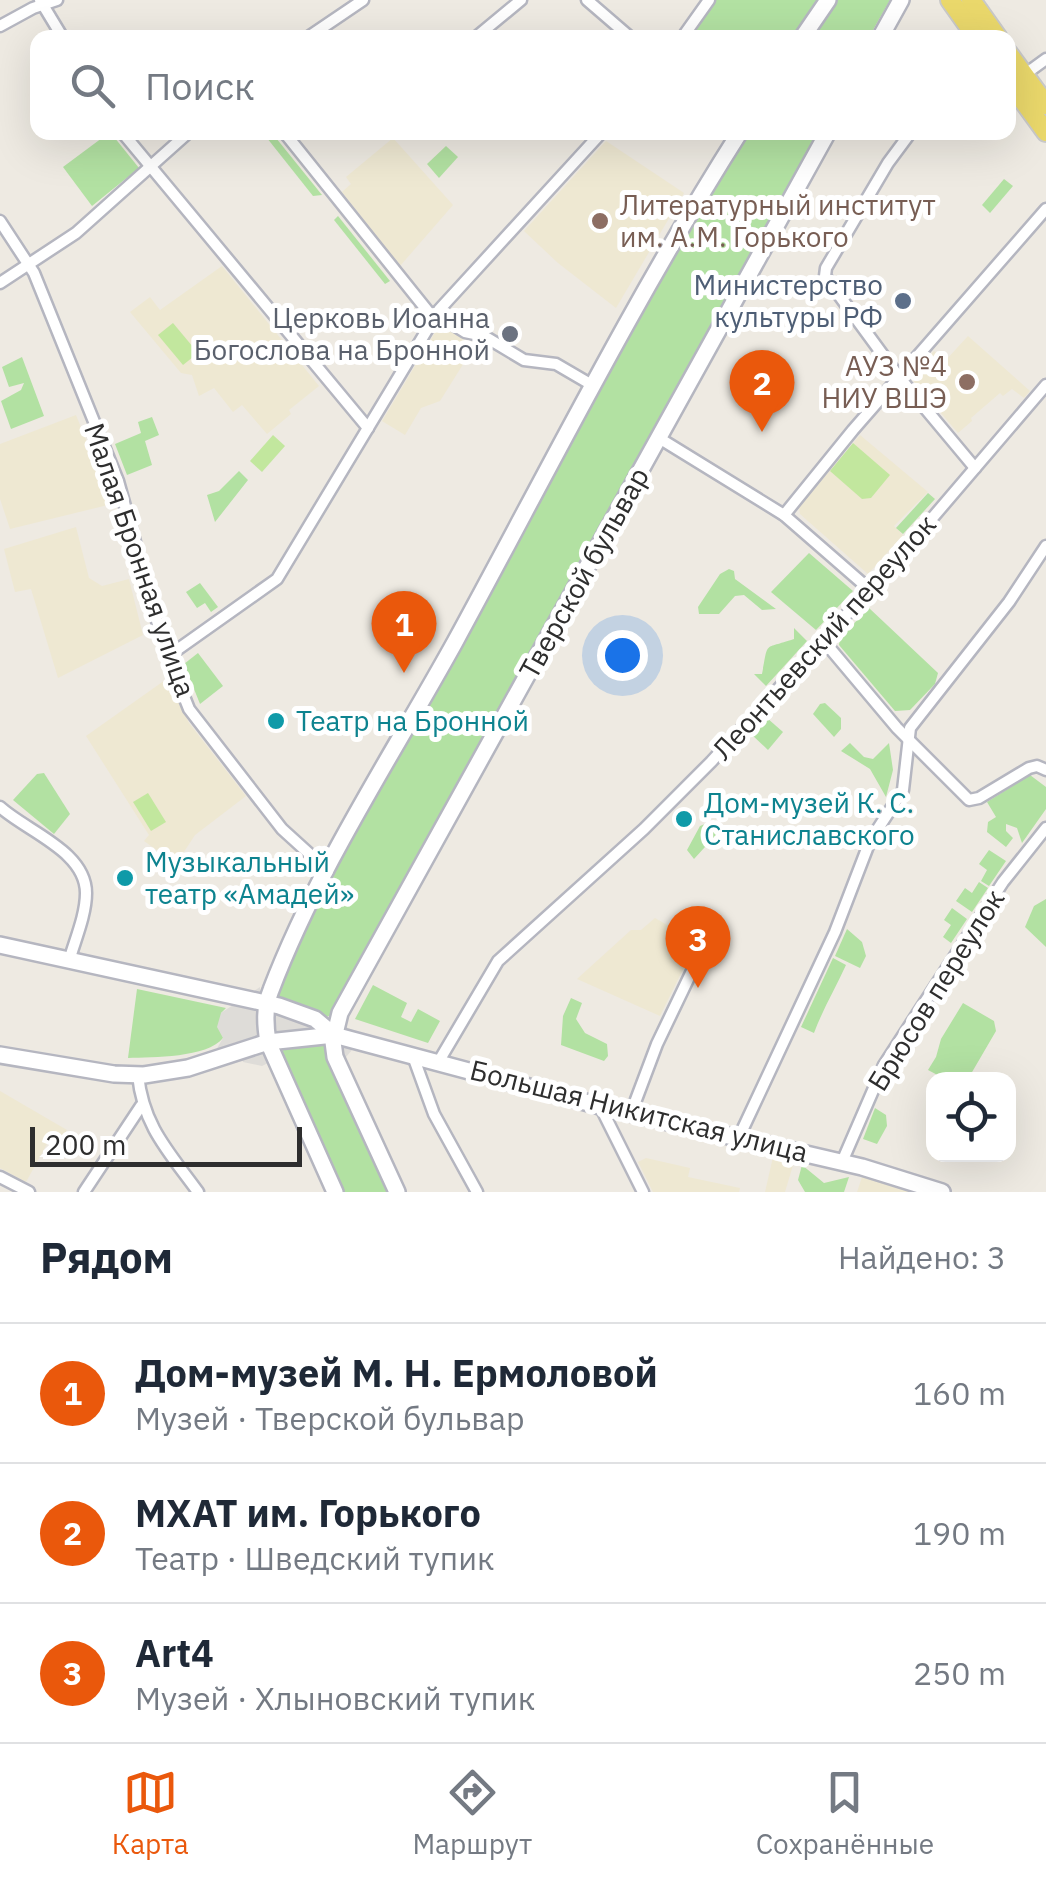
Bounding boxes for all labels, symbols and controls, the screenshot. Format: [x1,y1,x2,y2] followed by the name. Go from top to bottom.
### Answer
[30,30,1016,140] search box
[65,58,120,113] icon: search
[145,61,255,110] text: Поиск
[620,186,936,255] place label: Литературный институт им. А.М. Горького
[589,210,611,232] marker: Литературный институт им. А.М. Горького
[693,266,883,335] place label: Министерство культуры РФ
[892,290,914,312] marker: Министерство культуры РФ
[194,299,490,368] place label: Церковь Иоанна Богослова на Бронной
[499,323,521,345] marker: Церковь Иоанна Богослова на Бронной
[821,347,947,416] place label: АУЗ №4 НИУ ВШЭ
[730,350,794,432] pin: 2
[956,371,978,393] marker: АУЗ №4 НИУ ВШЭ
[76,418,205,702] street label: Малая Бронная улица
[510,461,657,685] street label: Тверской бульвар
[704,506,944,767] street label: Леонтьевский переулок
[372,590,436,673] pin: 1
[597,630,648,681] your location
[296,702,529,739] place label: Театр на Бронной
[265,710,287,732] marker: Театр на Бронной
[704,784,915,853] place label: Дом-музей К. С. Станиславского
[673,808,695,830] marker: Дом-музей К. С. Станиславского
[145,843,354,912] place label: Музыкальный театр «Амадей»
[114,867,136,889] marker: Музыкальный театр «Амадей»
[859,882,1012,1098] street label: Брюсов переулок
[666,906,730,988] pin: 3
[466,1051,812,1170] street label: Большая Никитская улица
[926,1072,1016,1162] map controls
[926,1072,1016,1162] button: locate
[30,1122,302,1166] scale bar
[45,1126,126,1163] text: 200 m
[40,1230,173,1285] text: Рядом
[838,1236,1006,1278] text: Найдено: 3
[135,1348,658,1397] text: Дом-музей М. Н. Ермоловой
[63,1372,82,1414] text: 1
[913,1372,1006,1414] text: 160 m
[135,1397,525,1439] text: Музей · Тверской бульвар
[135,1488,481,1537] text: МХАТ им. Горького
[63,1512,82,1554] text: 2
[913,1512,1006,1554] text: 190 m
[135,1537,495,1579] text: Театр · Шведский тупик
[135,1628,214,1677] text: Art4
[63,1652,82,1694] text: 3
[913,1652,1006,1694] text: 250 m
[135,1677,535,1719] text: Музей · Хлыновский тупик
[112,1765,189,1862] tab: Карта
[412,1765,532,1862] tab: Маршрут
[756,1765,934,1862] tab: Сохранённые

